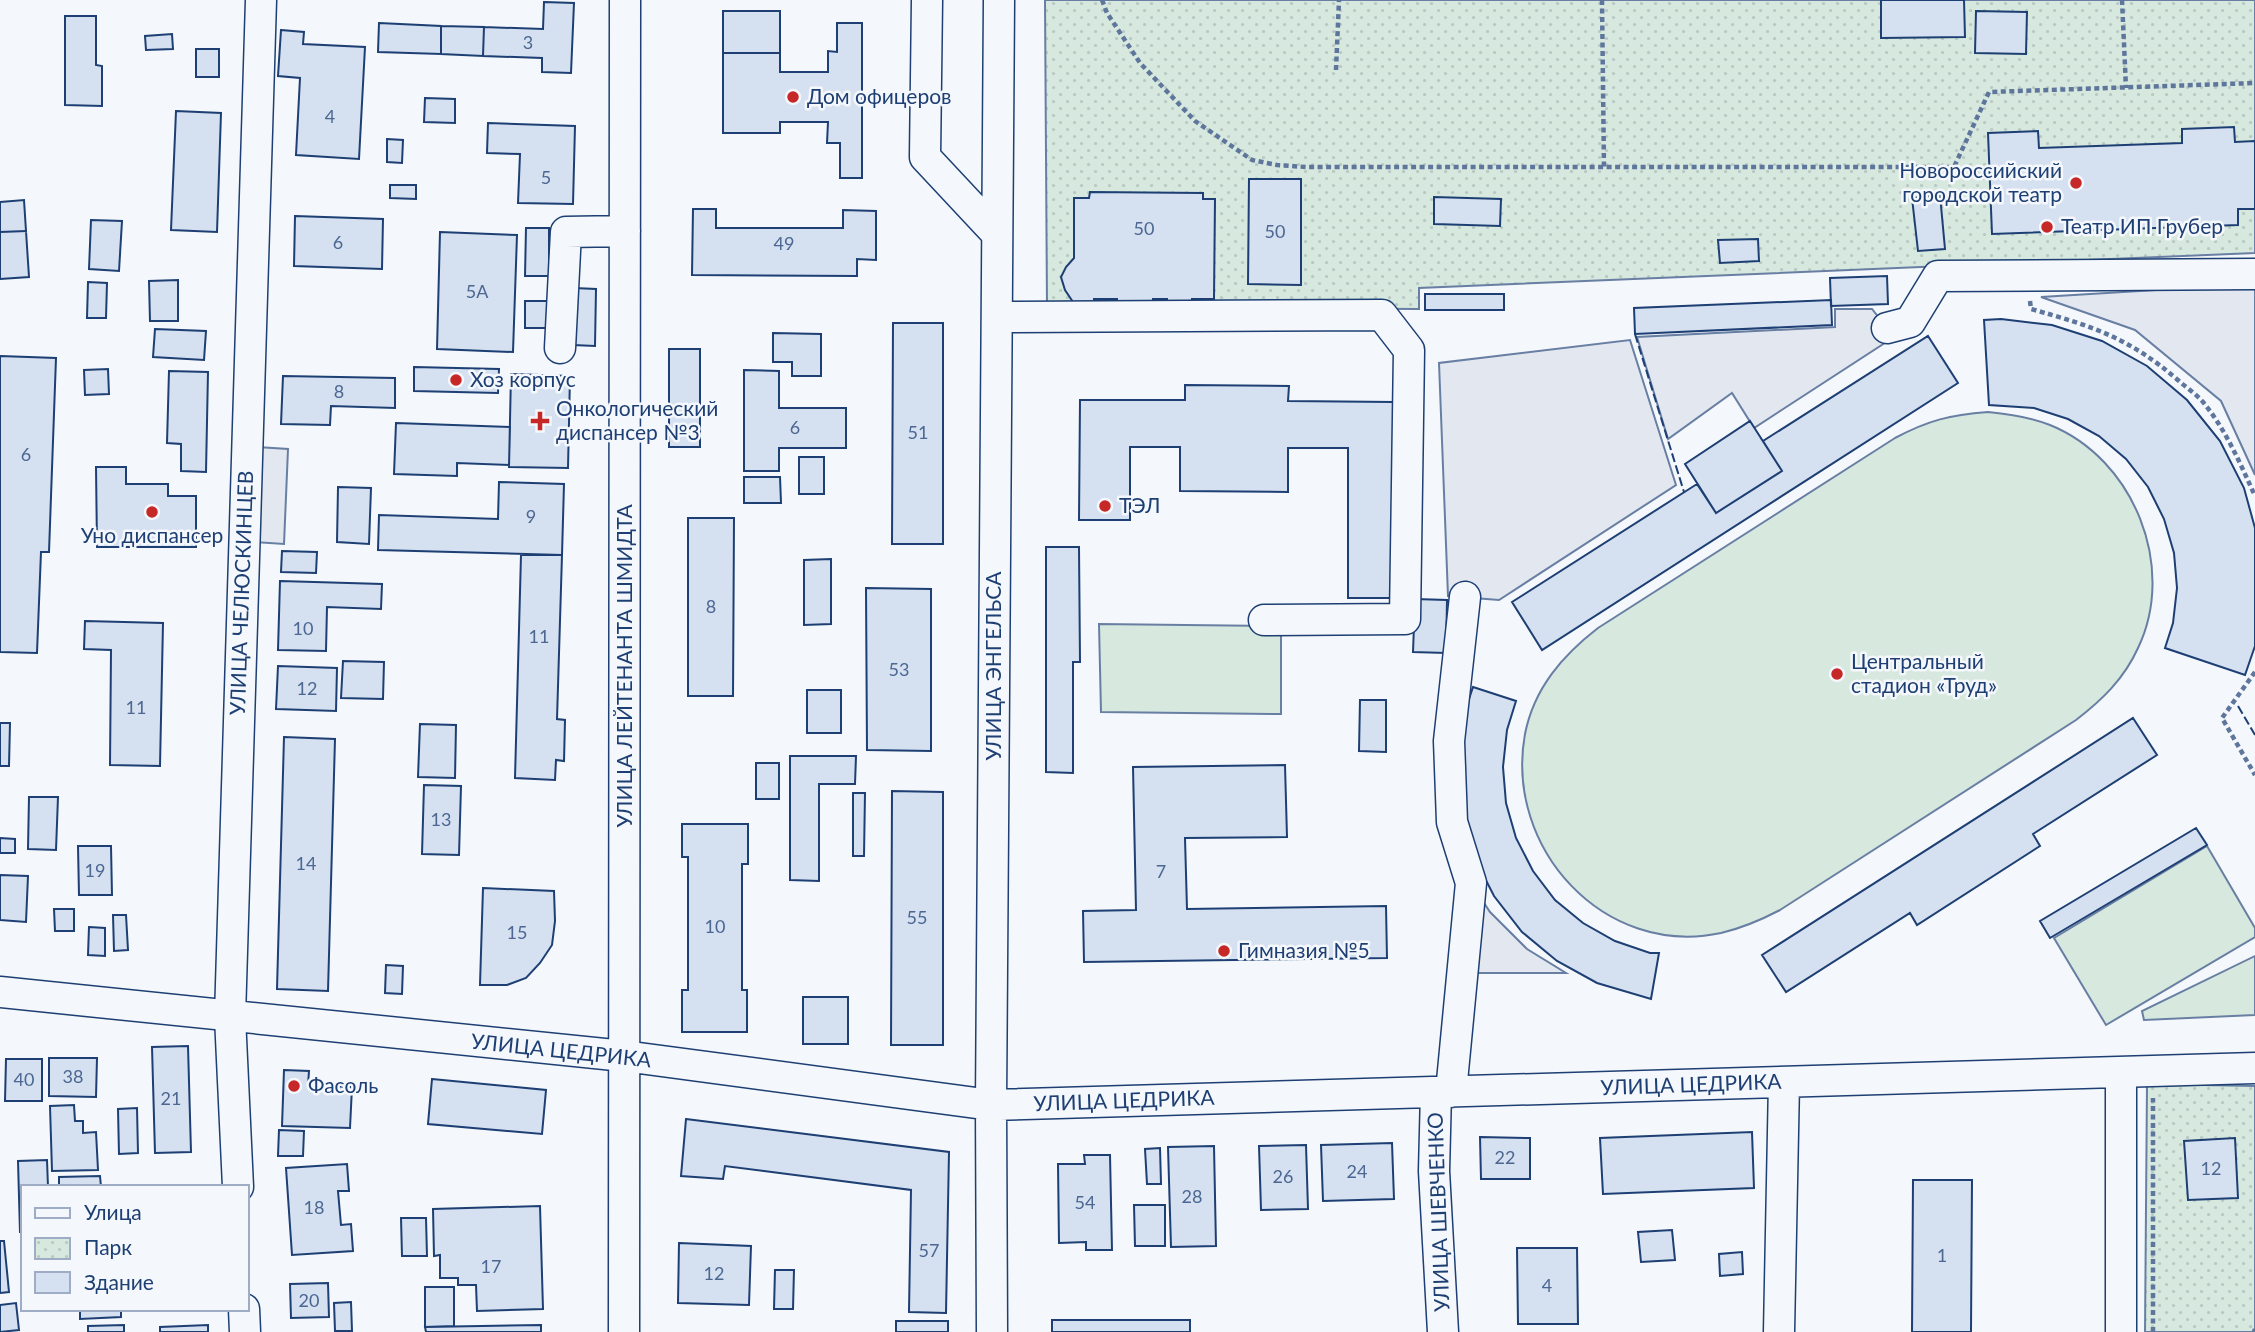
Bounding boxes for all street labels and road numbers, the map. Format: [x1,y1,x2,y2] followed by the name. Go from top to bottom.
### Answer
[224,470,257,716] street label: УЛИЦА ЧЕЛЮСКИНЦЕВ
[611,504,636,828] street label: УЛИЦА ЛЕЙТЕНАНТА ШМИДТА
[980,571,1005,760] street label: УЛИЦА ЭНГЕЛЬСА
[470,1028,653,1071] street label: УЛИЦА ЦЕДРИКА
[1600,1068,1783,1099] street label: УЛИЦА ЦЕДРИКА
[1033,1084,1216,1115] street label: УЛИЦА ЦЕДРИКА
[1422,1112,1453,1312] street label: УЛИЦА ШЕВЧЕНКО

